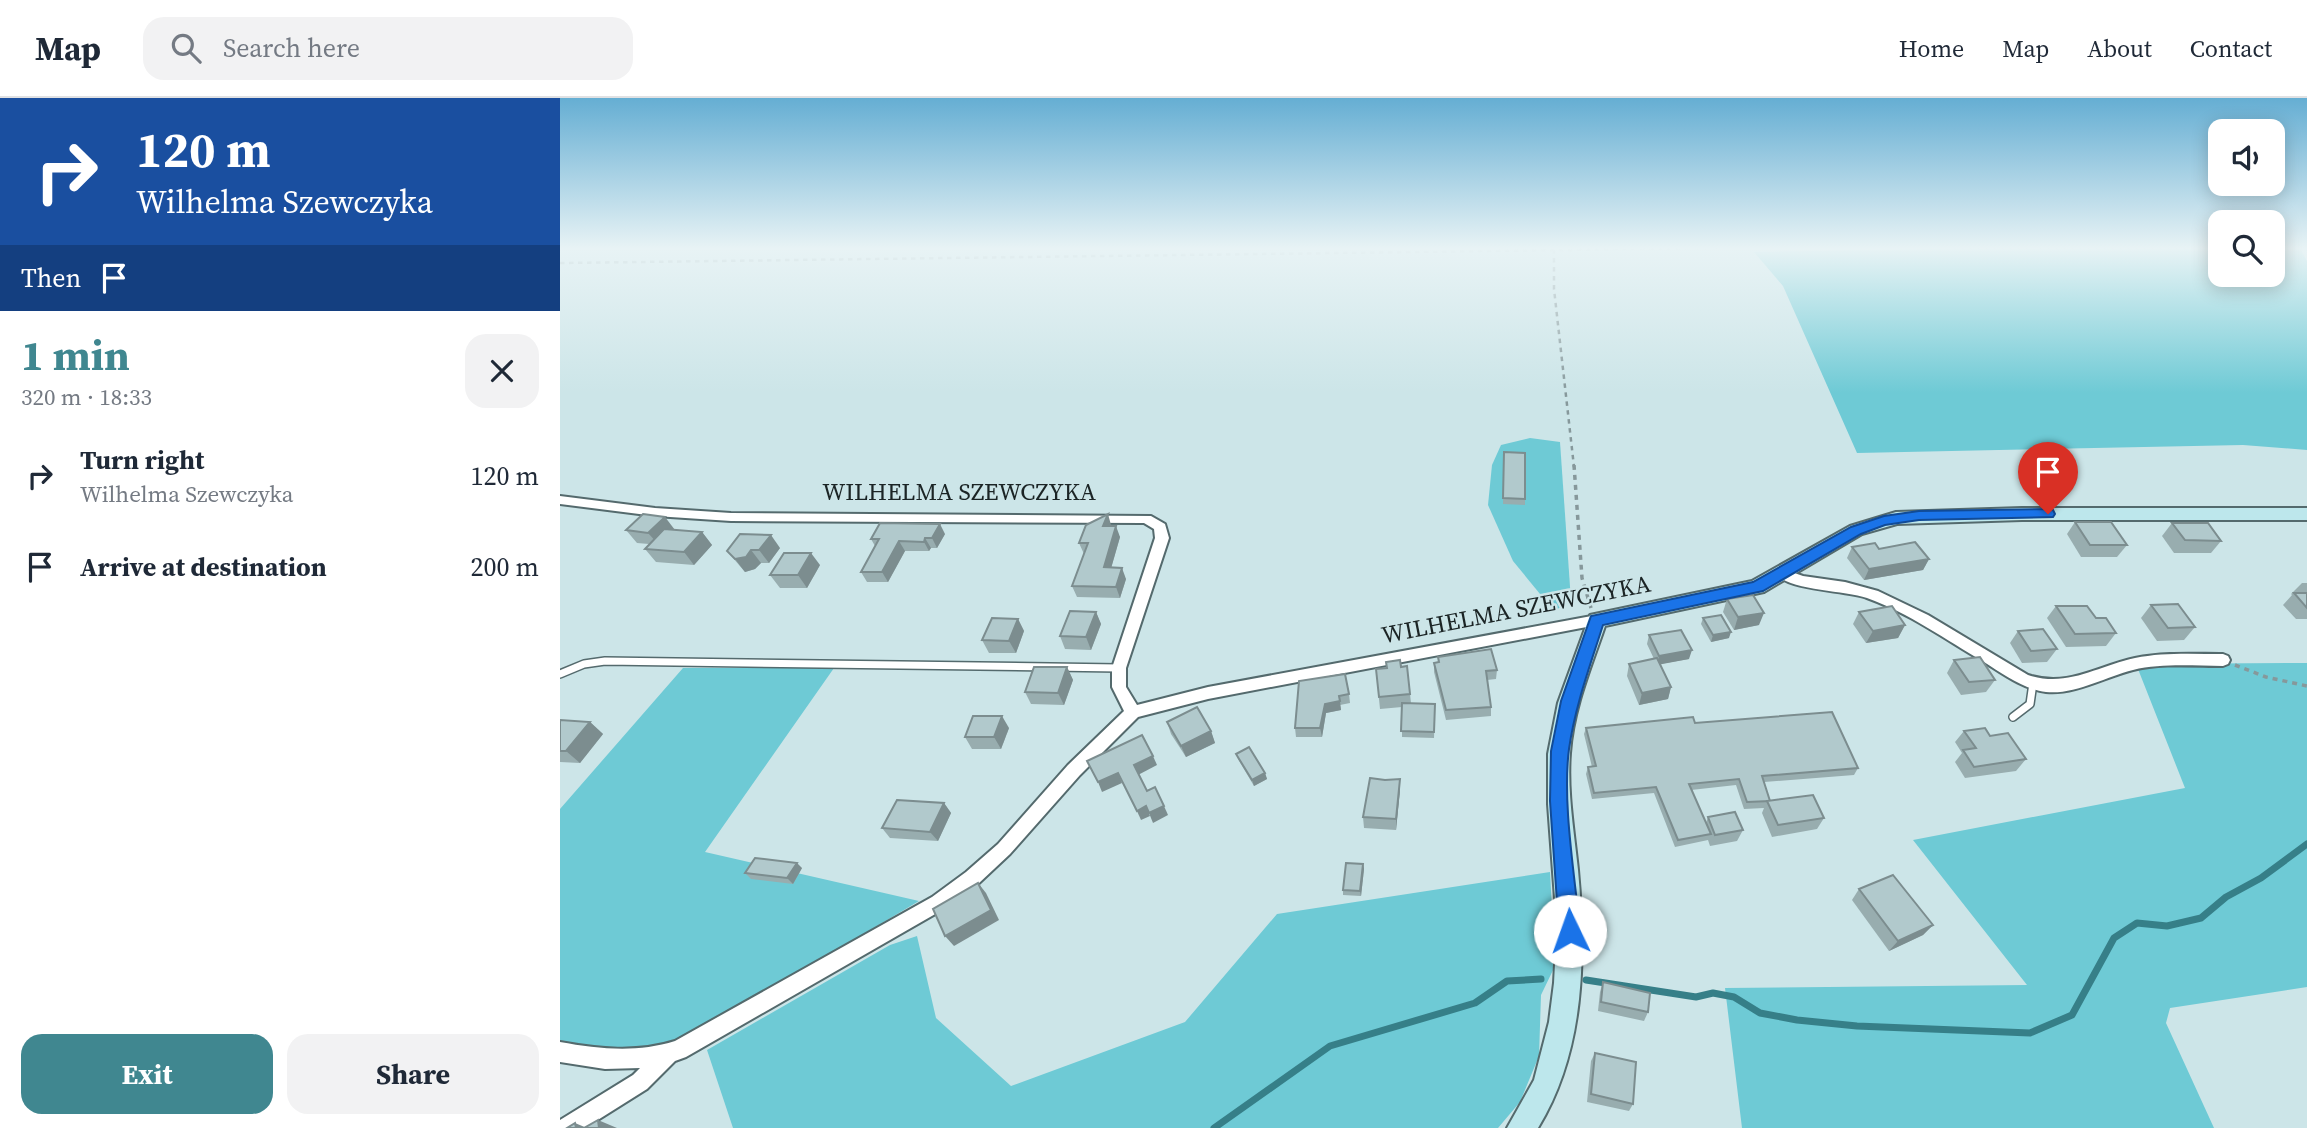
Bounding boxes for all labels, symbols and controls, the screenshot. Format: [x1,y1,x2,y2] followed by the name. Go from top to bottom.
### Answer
[143,17,633,80] search box
[35,26,101,71] text: Map
[167,29,205,67] icon: search
[223,30,360,66] text: Search here
[1899,32,1964,65] text: Home
[2002,32,2049,65] text: Map
[2087,32,2152,65] text: About
[2190,32,2272,65] text: Contact
[136,116,271,183] text: 120 m
[2208,119,2285,287] map controls
[2208,119,2285,196] button: sound
[21,126,112,217] icon: right
[136,180,433,224] text: Wilhelma Szewczyka
[2208,210,2285,287] button: search
[95,259,133,297] icon: arrive
[21,260,81,296] text: Then
[21,326,130,384] text: 1 min
[465,334,539,408] button: close
[21,381,152,413] text: 320 m · 18:33
[80,442,204,478] text: Turn right
[2018,442,2078,514] pin
[2029,453,2067,491] icon: arrive
[21,457,59,495] icon: right
[471,458,539,494] text: 120 m
[822,475,1096,508] street label: WILHELMA SZEWCZYKA
[80,478,294,510] text: Wilhelma Szewczyka
[21,548,59,586] icon: arrive
[80,549,327,585] text: Arrive at destination
[471,549,539,585] text: 200 m
[1378,567,1654,651] street label: WILHELMA SZEWCZYKA
[1533,894,1607,968] position arrow
[21,1034,273,1114] button: Exit
[287,1034,539,1114] button: Share

